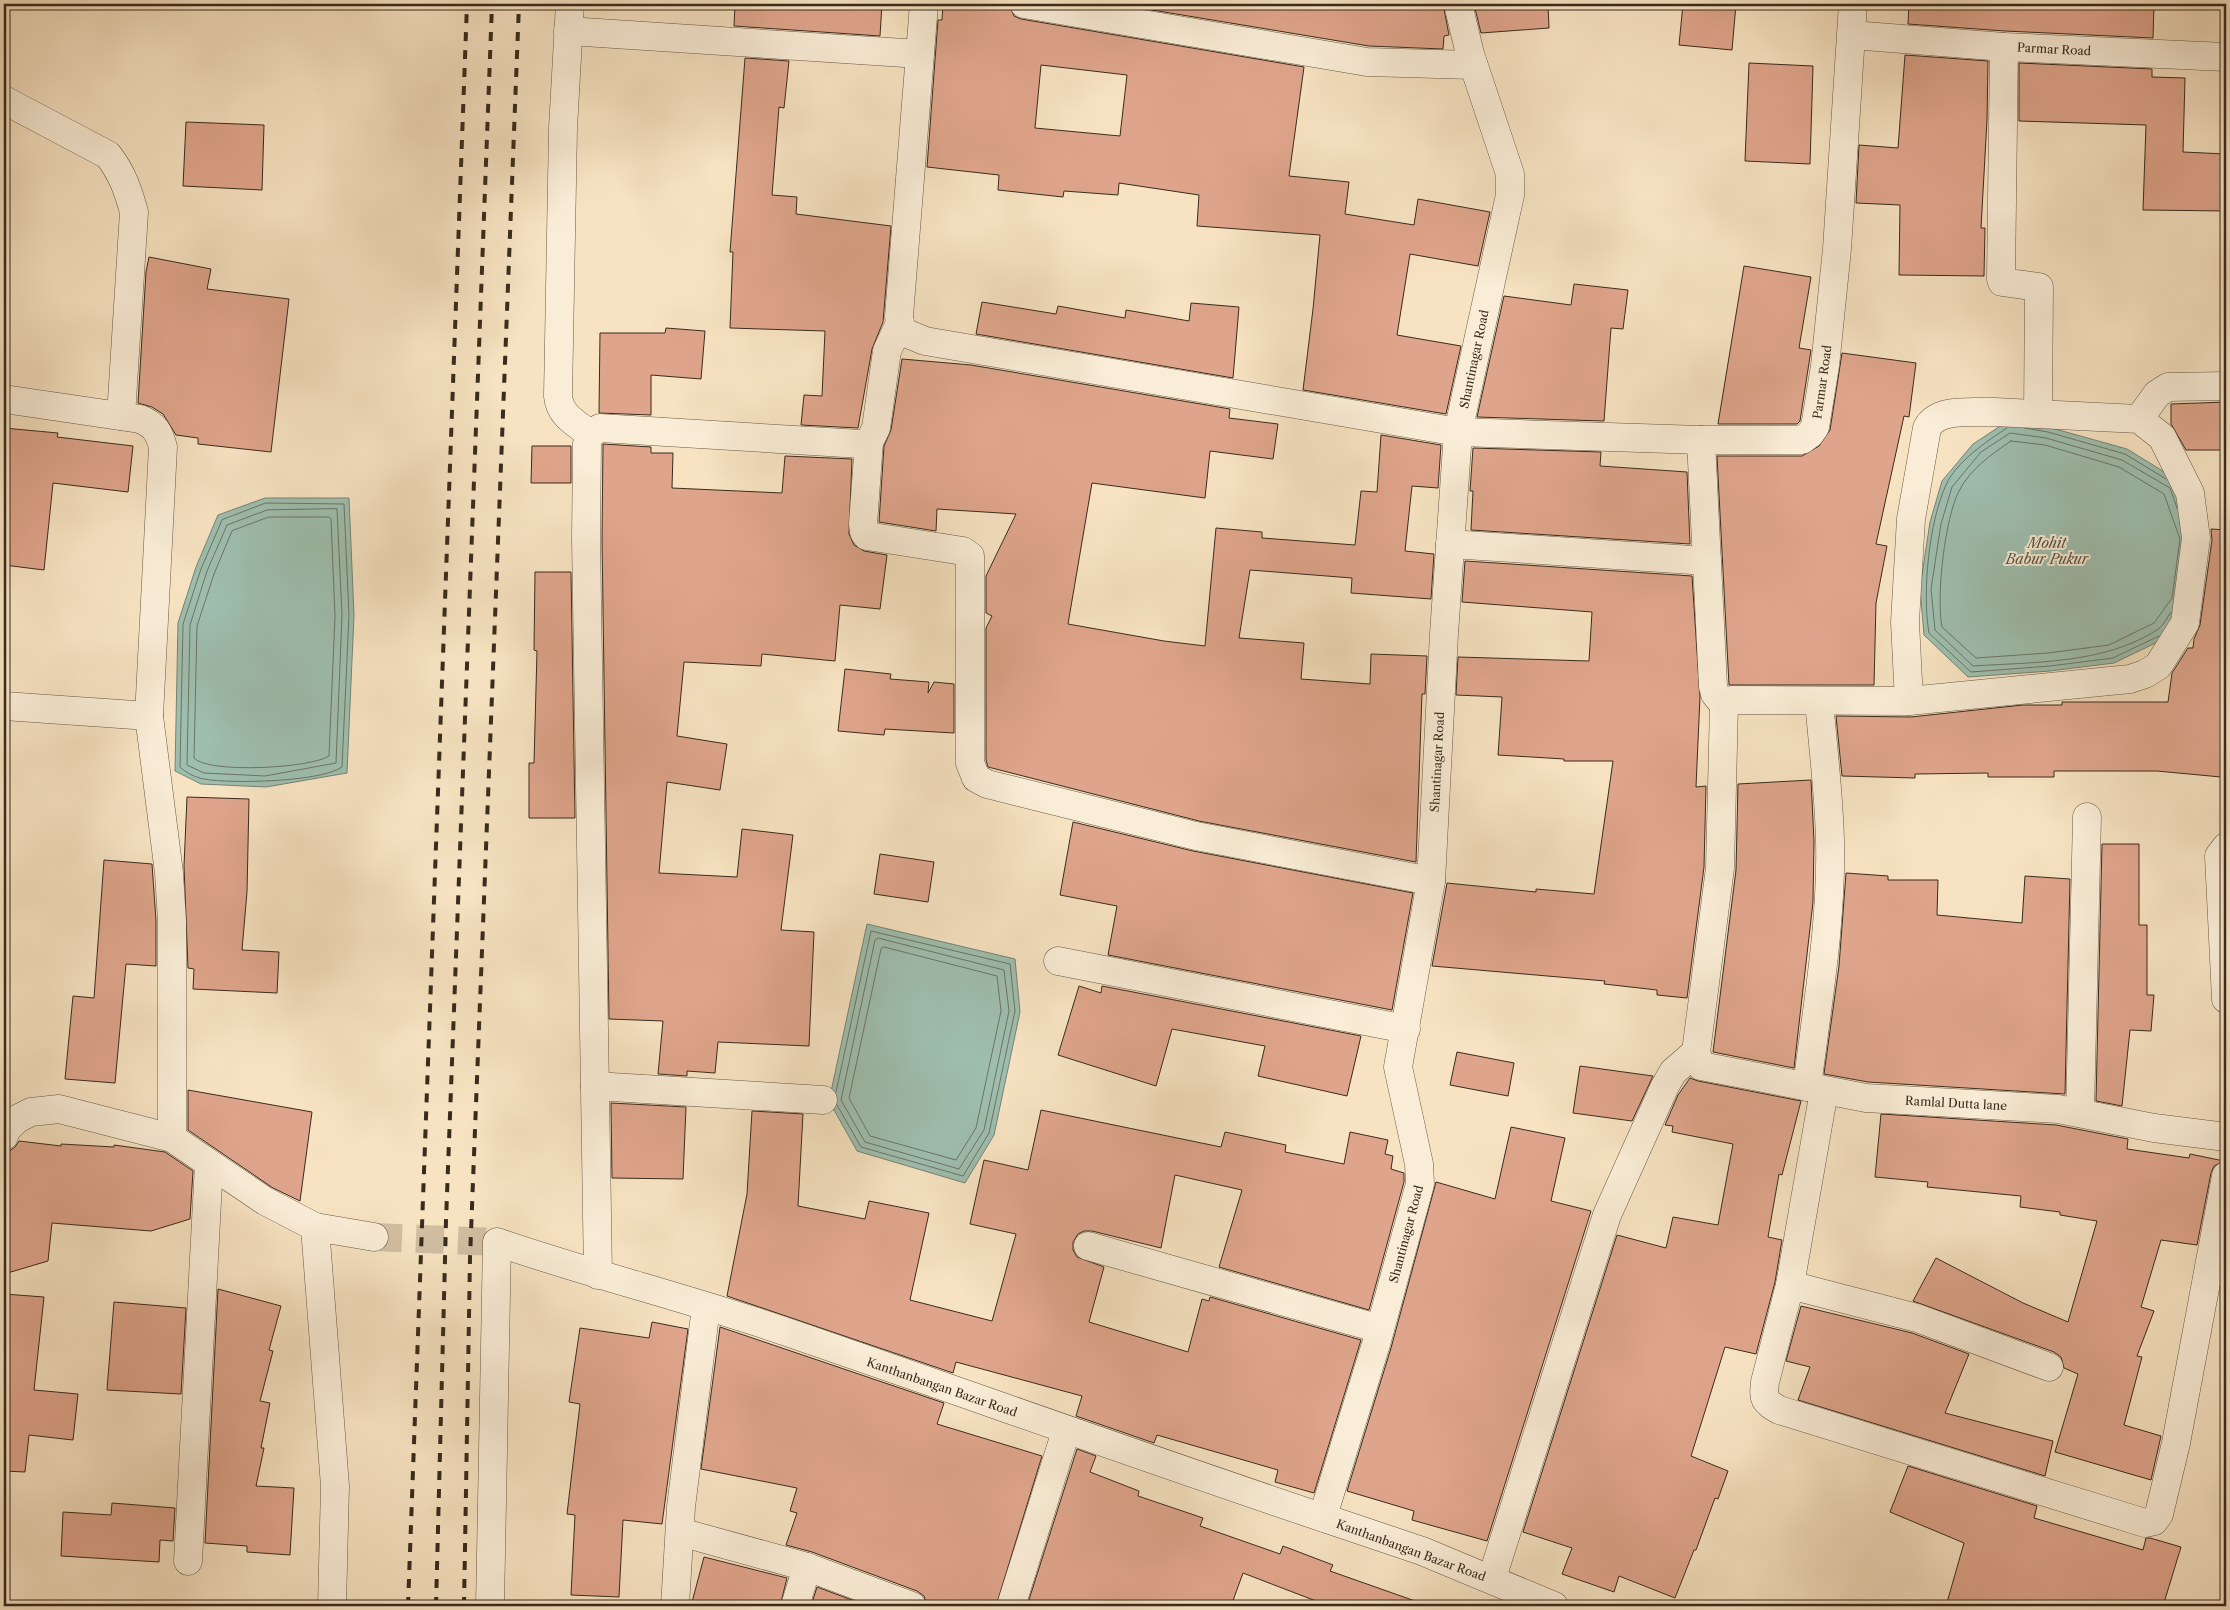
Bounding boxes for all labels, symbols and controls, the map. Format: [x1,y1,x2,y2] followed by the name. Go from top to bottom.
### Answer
[2016,40,2092,58] street label: Parmar Road
[1456,308,1492,410] street label: Shantinagar Road
[1809,343,1835,420] street label: Parmar Road
[2005,534,2090,568] water label: Mohit Babur Pukur
[1427,711,1447,813] street label: Shantinagar Road
[1905,1093,2008,1113] street label: Ramlal Dutta lane
[1386,1183,1426,1285] street label: Shantinagar Road
[865,1354,1020,1420] street label: Kanthanbangan Bazar Road
[1334,1516,1489,1584] street label: Kanthanbangan Bazar Road

